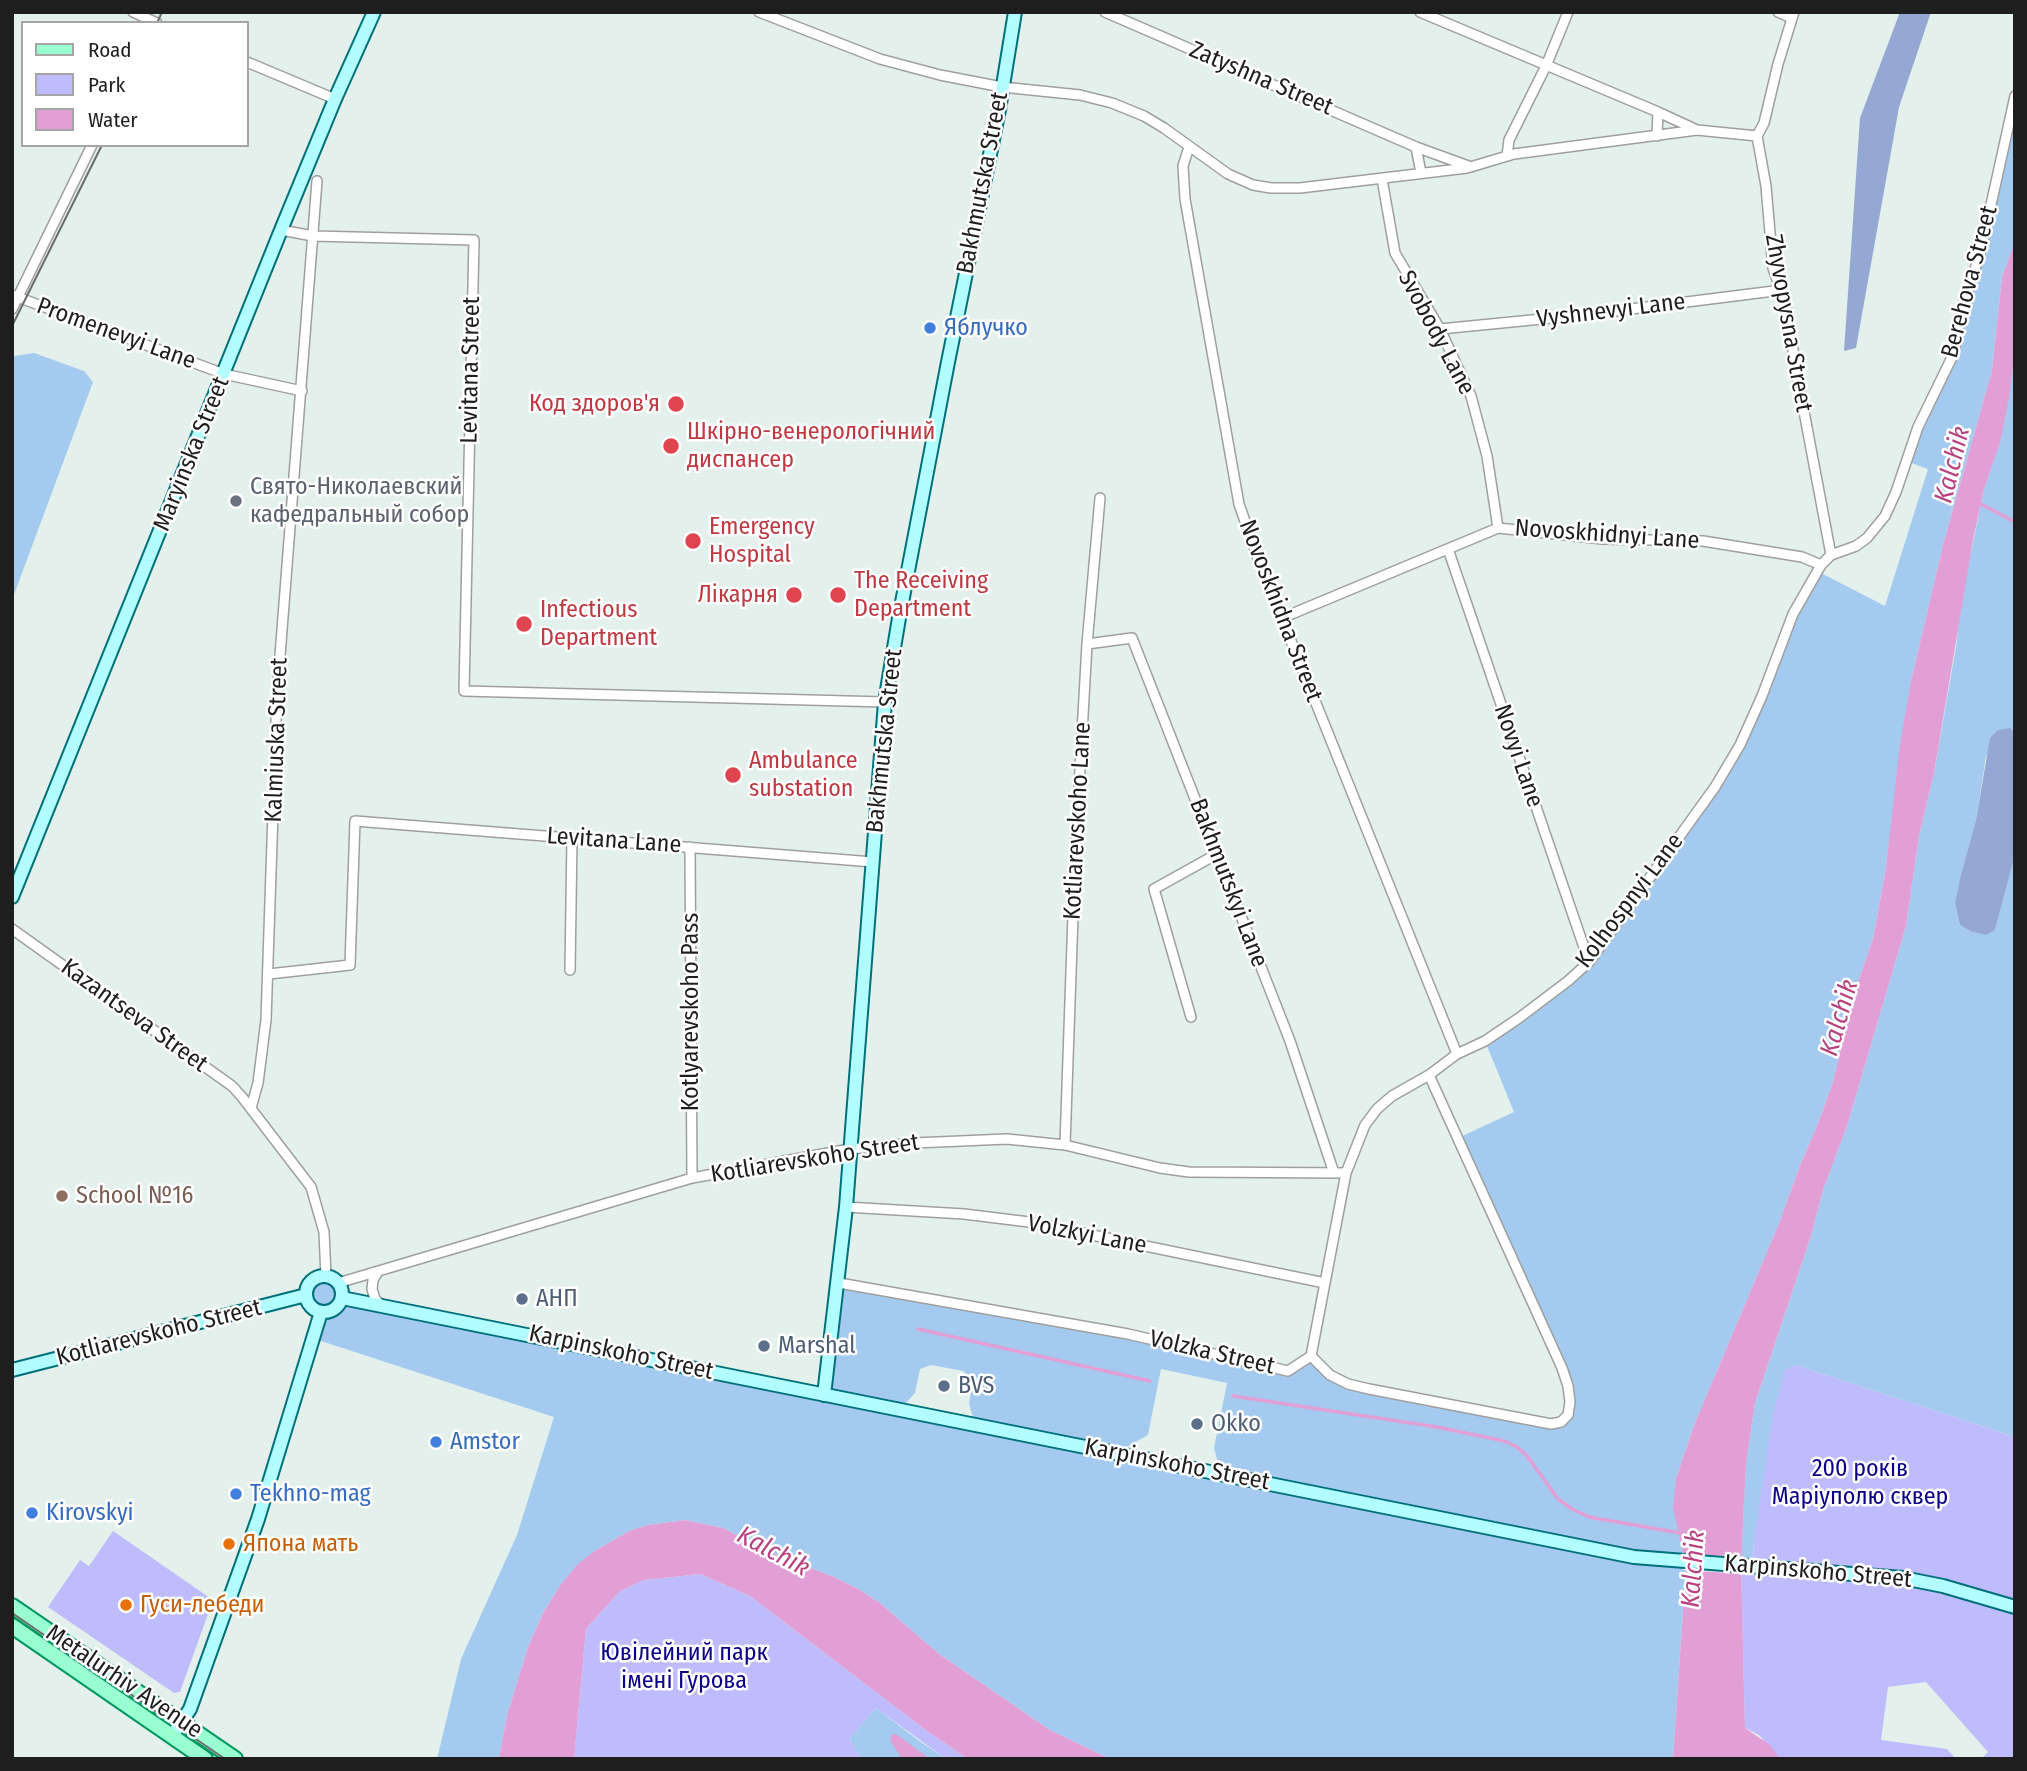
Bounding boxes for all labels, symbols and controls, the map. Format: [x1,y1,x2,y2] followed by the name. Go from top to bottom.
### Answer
[21,21,248,147] legend
[1185,36,1337,122] street label: Zatyshna Street
[88,37,132,63] text: Road
[88,72,125,98] text: Park
[951,89,1015,277] street label: Bakhmutska Street
[88,107,138,133] text: Water
[1936,203,2004,361] street label: Berehova Street
[1758,232,1818,414] street label: Zhyvopysna Street
[1391,266,1481,400] street label: Svobody Lane
[1535,288,1687,334] street label: Vyshnevyi Lane
[33,292,199,376] street label: Promenevyi Lane
[455,296,487,444] street label: Levitana Street
[944,314,1028,342] place label: Яблучко
[922,320,938,336] marker: Яблучко
[148,373,236,535] street label: Maryinska Street
[529,390,660,418] place label: Код здоров'я
[666,394,686,414] marker: Код здоров'я
[687,418,935,474] place label: Шкірно-венерологічний диспансер
[1928,423,1978,507] water label: Kalchik
[661,436,681,456] marker: Шкірно-венерологічний диспансер
[250,473,469,529] place label: Свято-Николаевский кафедральный собор
[228,493,244,509] marker: Свято-Николаевский кафедральный собор
[709,513,815,569] place label: Emergency Hospital
[1514,514,1700,556] street label: Novoskhidnyi Lane
[1232,516,1328,706] street label: Novoskhidna Street
[683,531,703,551] marker: Emergency Hospital
[854,567,988,623] place label: The Receiving Department
[698,581,778,609] place label: Лікарня
[784,585,804,605] marker: Лікарня
[828,585,848,605] marker: The Receiving Department
[540,596,657,652] place label: Infectious Department
[514,614,534,634] marker: Infectious Department
[861,647,909,835] street label: Bakhmutska Street
[260,657,294,823] street label: Kalmiuska Street
[1487,701,1549,811] street label: Novyi Lane
[1058,721,1098,921] street label: Kotliarevskoho Lane
[749,747,858,803] place label: Ambulance substation
[723,765,743,785] marker: Ambulance substation
[1183,795,1273,971] street label: Bakhmutskyi Lane
[546,822,682,860] street label: Levitana Lane
[1570,828,1690,974] street label: Kolhospnyi Lane
[677,913,705,1111] street label: Kotlyarevskoho Pass
[55,953,213,1079] street label: Kazantseva Street
[1814,976,1866,1060] water label: Kalchik
[709,1128,921,1190] street label: Kotliarevskoho Street
[76,1182,193,1210] place label: School №16
[54,1188,70,1204] marker: School №16
[1025,1209,1149,1261] street label: Volzkyi Lane
[536,1285,578,1313] place label: АНП
[514,1291,530,1307] marker: АНП
[53,1294,265,1372] street label: Kotliarevskoho Street
[526,1319,716,1387] street label: Karpinskoho Street
[1147,1325,1277,1381] street label: Volzka Street
[778,1332,856,1360] place label: Marshal
[756,1338,772,1354] marker: Marshal
[958,1372,995,1400] place label: BVS
[936,1378,952,1394] marker: BVS
[1211,1410,1261,1438] place label: Okko
[1189,1416,1205,1432] marker: Okko
[450,1428,520,1456] place label: Amstor
[1082,1433,1272,1497] street label: Karpinskoho Street
[428,1434,444,1450] marker: Amstor
[1772,1455,1948,1511] park label: 200 років Маріуполю сквер
[250,1480,371,1508] place label: Tekhno-mag
[228,1486,244,1502] marker: Tekhno-mag
[46,1499,134,1527] place label: Kirovskyi
[24,1505,40,1521] marker: Kirovskyi
[731,1520,815,1584] water label: Kalchik
[1676,1529,1712,1609] water label: Kalchik
[243,1530,358,1558] place label: Япона мать
[221,1536,237,1552] marker: Япона мать
[1723,1549,1913,1595] street label: Karpinskoho Street
[140,1591,265,1619] place label: Гуси-лебеди
[118,1597,134,1613] marker: Гуси-лебеди
[40,1619,208,1745] street label: Metalurhiv Avenue
[600,1639,768,1695] park label: Ювілейний парк імені Гурова

